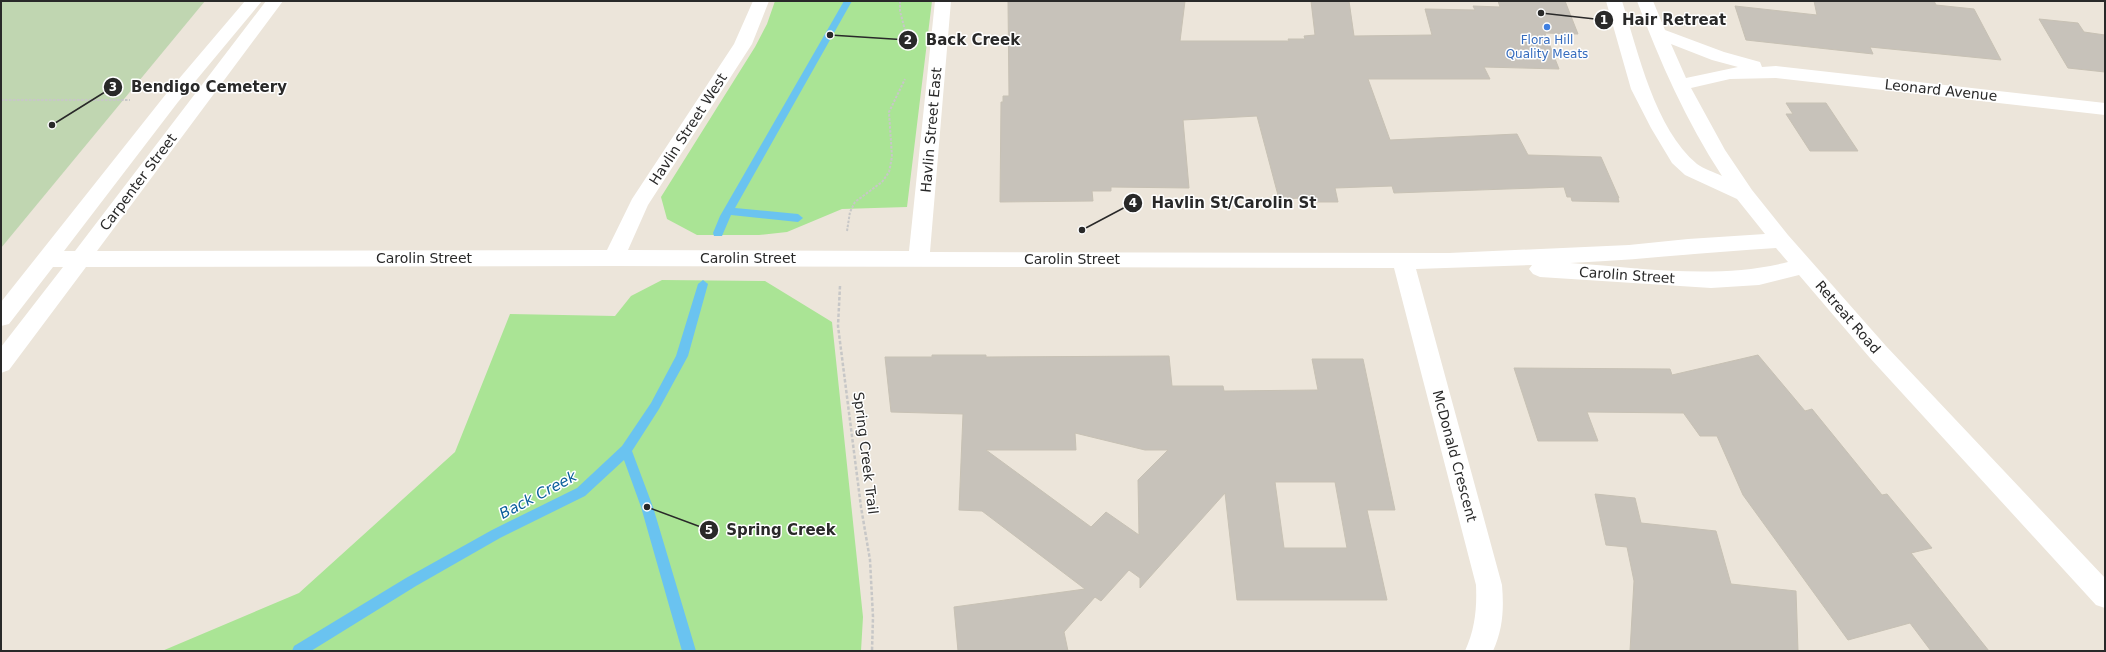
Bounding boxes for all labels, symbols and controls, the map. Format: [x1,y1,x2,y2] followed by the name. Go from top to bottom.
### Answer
[1594,6,1734,33] callout: Hair Retreat
[1622,11,1726,29] text: Hair Retreat
[1600,13,1608,27] text: 1
[1542,22,1552,32] marker: Flora Hill Quality Meats
[898,27,1028,54] callout: Back Creek
[926,31,1021,49] text: Back Creek
[904,33,912,47] text: 2
[1506,33,1588,61] place label: Flora Hill Quality Meats
[918,66,944,193] street label: Havlin Street East
[646,70,730,188] street label: Havlin Street West
[103,73,295,100] callout: Bendigo Cemetery
[1884,76,1998,104] street label: Leonard Avenue
[131,78,287,96] text: Bendigo Cemetery
[109,80,117,94] text: 3
[96,130,180,234] street label: Carpenter Street
[1123,190,1324,217] callout: Havlin St/Carolin St
[1151,194,1317,212] text: Havlin St/Carolin St
[1129,196,1137,210] text: 4
[376,250,473,266] street label: Carolin Street
[700,250,797,266] street label: Carolin Street
[1024,251,1121,267] street label: Carolin Street
[1579,264,1676,286] street label: Carolin Street
[1812,277,1884,357] street label: Retreat Road
[1430,388,1480,524] street label: McDonald Crescent
[851,391,881,515] street label: Spring Creek Trail
[496,466,581,523] water label: Back Creek
[699,517,844,544] callout: Spring Creek
[726,521,837,539] text: Spring Creek
[705,523,713,537] text: 5

